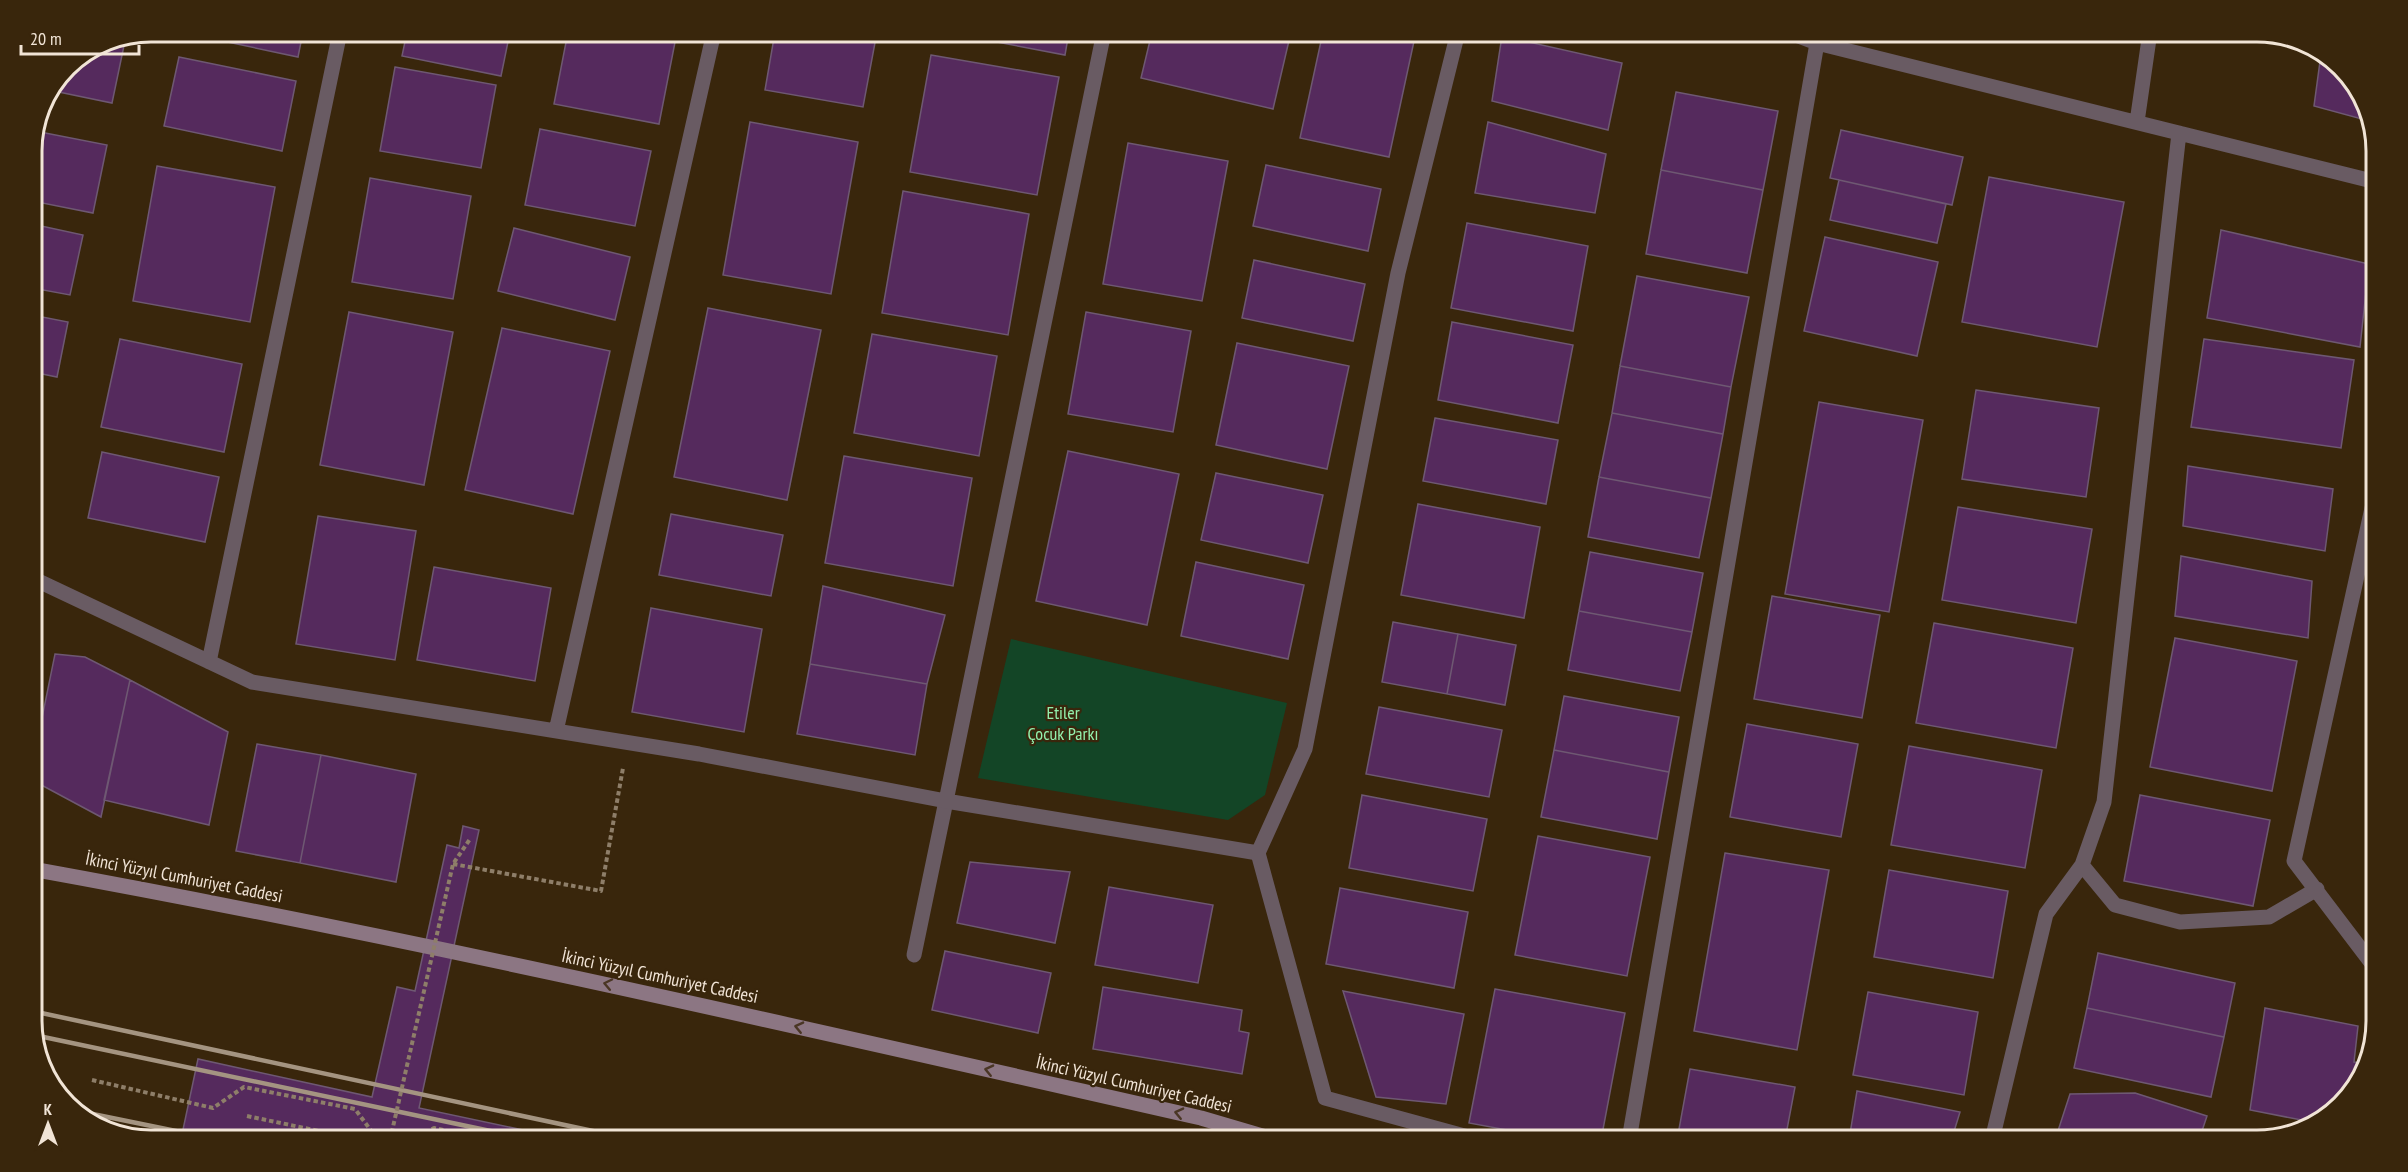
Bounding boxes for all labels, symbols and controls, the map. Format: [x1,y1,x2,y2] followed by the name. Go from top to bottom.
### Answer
[21,18,140,56] scale bar
[30,27,62,50] text: 20 m
[1028,701,1098,745] park label: Etiler Çocuk Parkı
[84,847,284,907] street label: İkinci Yüzyıl Cumhuriyet Caddesi
[560,944,760,1008] street label: İkinci Yüzyıl Cumhuriyet Caddesi
[604,978,614,991] one-way arrow
[794,1021,804,1034] one-way arrow
[1034,1050,1234,1118] street label: İkinci Yüzyıl Cumhuriyet Caddesi
[984,1064,994,1077] one-way arrow
[18,1094,78,1154] north arrow
[44,1099,53,1119] text: K
[1174,1107,1184,1120] one-way arrow

